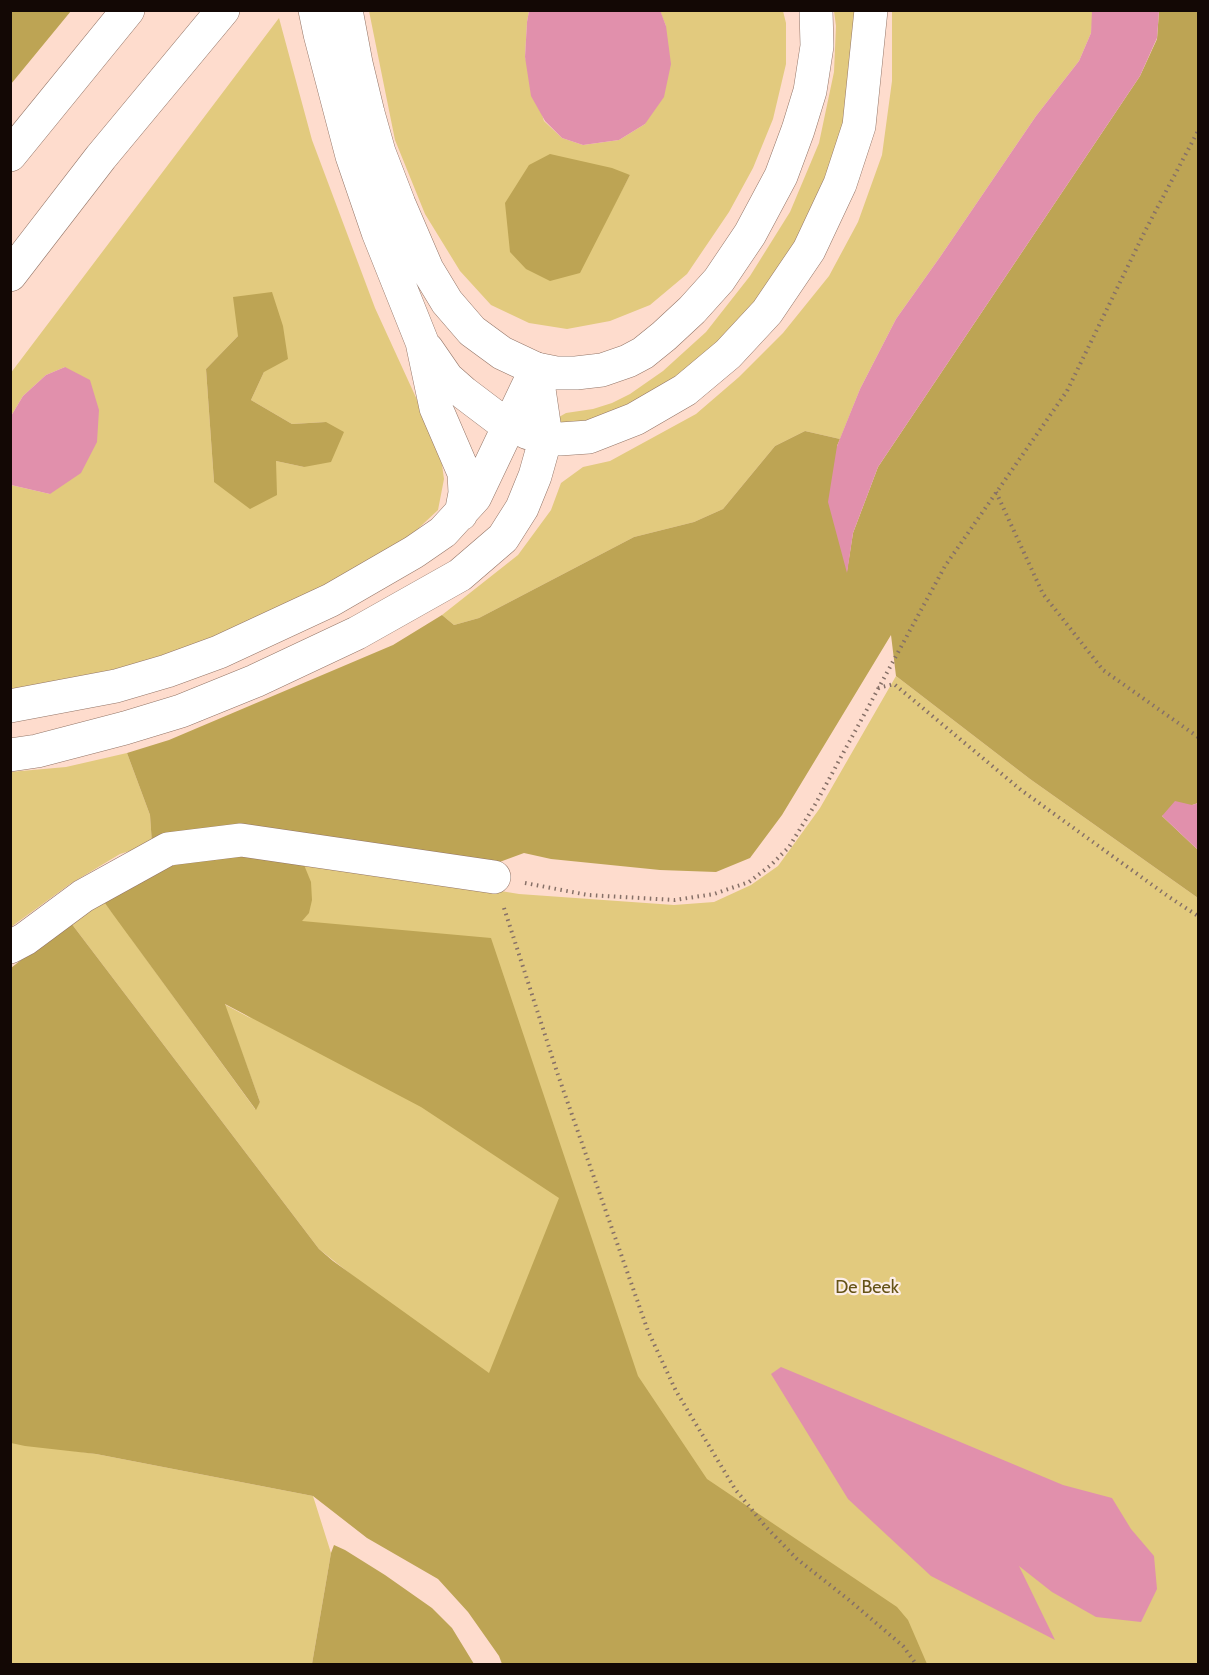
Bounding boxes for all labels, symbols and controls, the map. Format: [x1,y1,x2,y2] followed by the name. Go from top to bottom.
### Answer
[835,1277,899,1299] park label: De Beek

